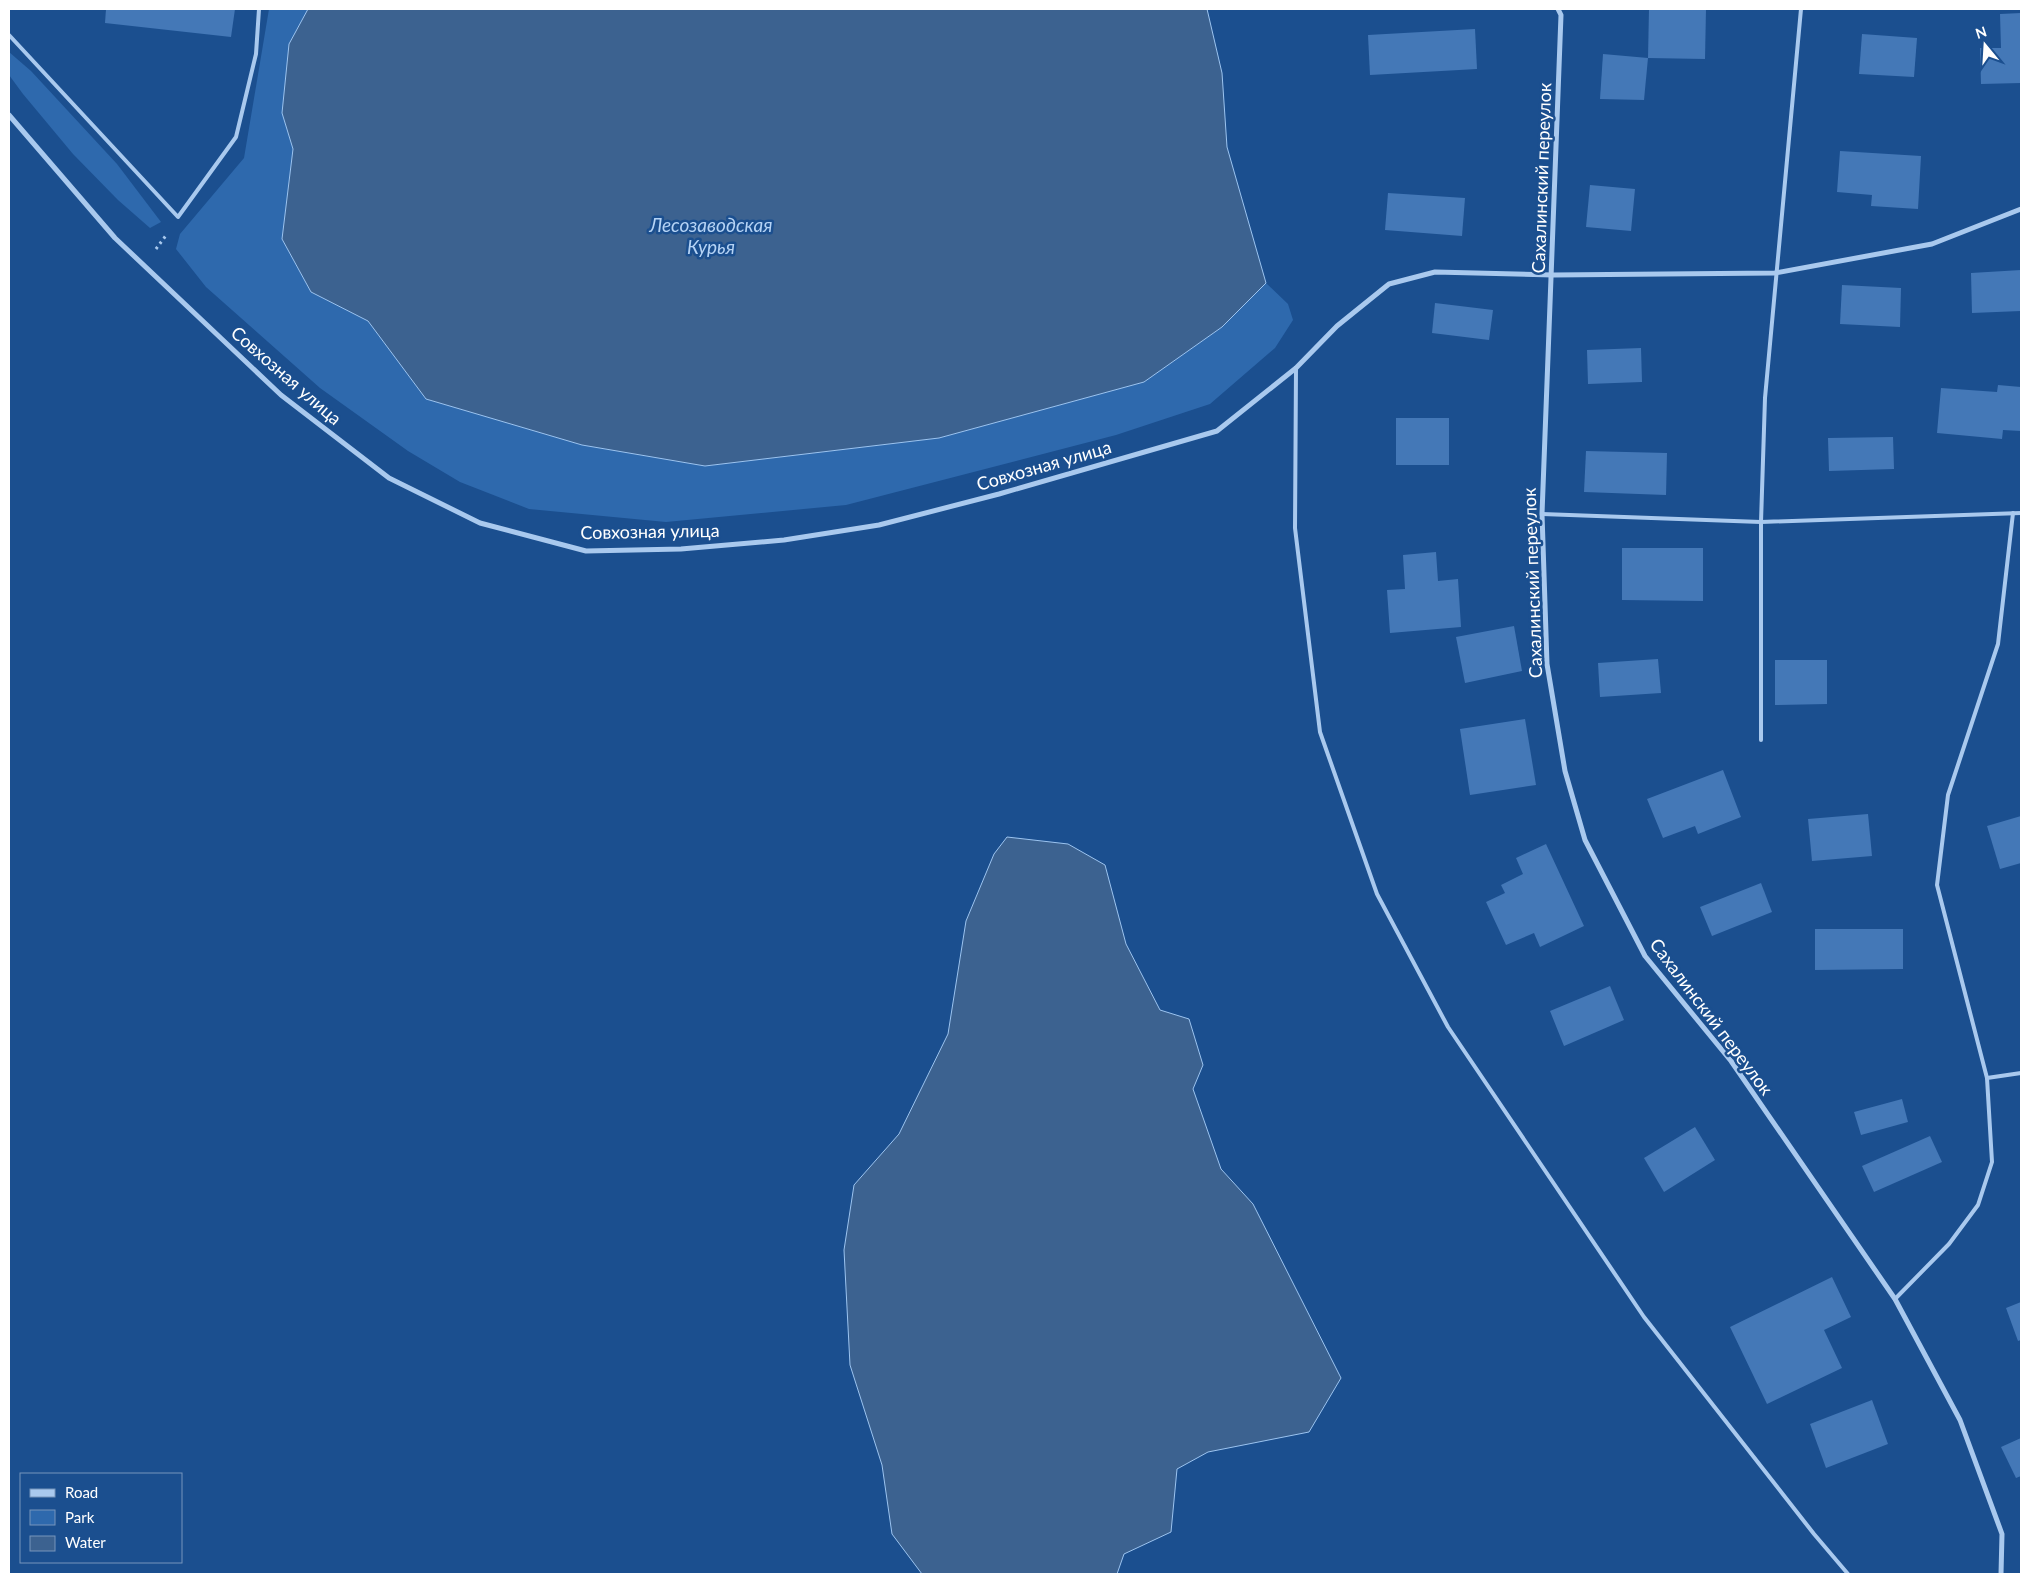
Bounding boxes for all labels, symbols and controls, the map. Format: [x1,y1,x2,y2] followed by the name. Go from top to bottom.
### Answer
[1960,20,2010,70] north arrow
[1973,22,1989,42] text: N
[1527,82,1555,274] street label: Сахалинский переулок
[648,213,773,258] water label: Лесозаводская Курья
[227,321,346,429] street label: Совхозная улица
[974,435,1114,495] street label: Совхозная улица
[1518,487,1546,679] street label: Сахалинский переулок
[580,519,720,543] street label: Совхозная улица
[1646,934,1778,1100] street label: Сахалинский переулок
[20,1473,182,1563] legend
[65,1483,98,1501] text: Road
[65,1508,95,1526] text: Park
[65,1533,106,1551] text: Water

